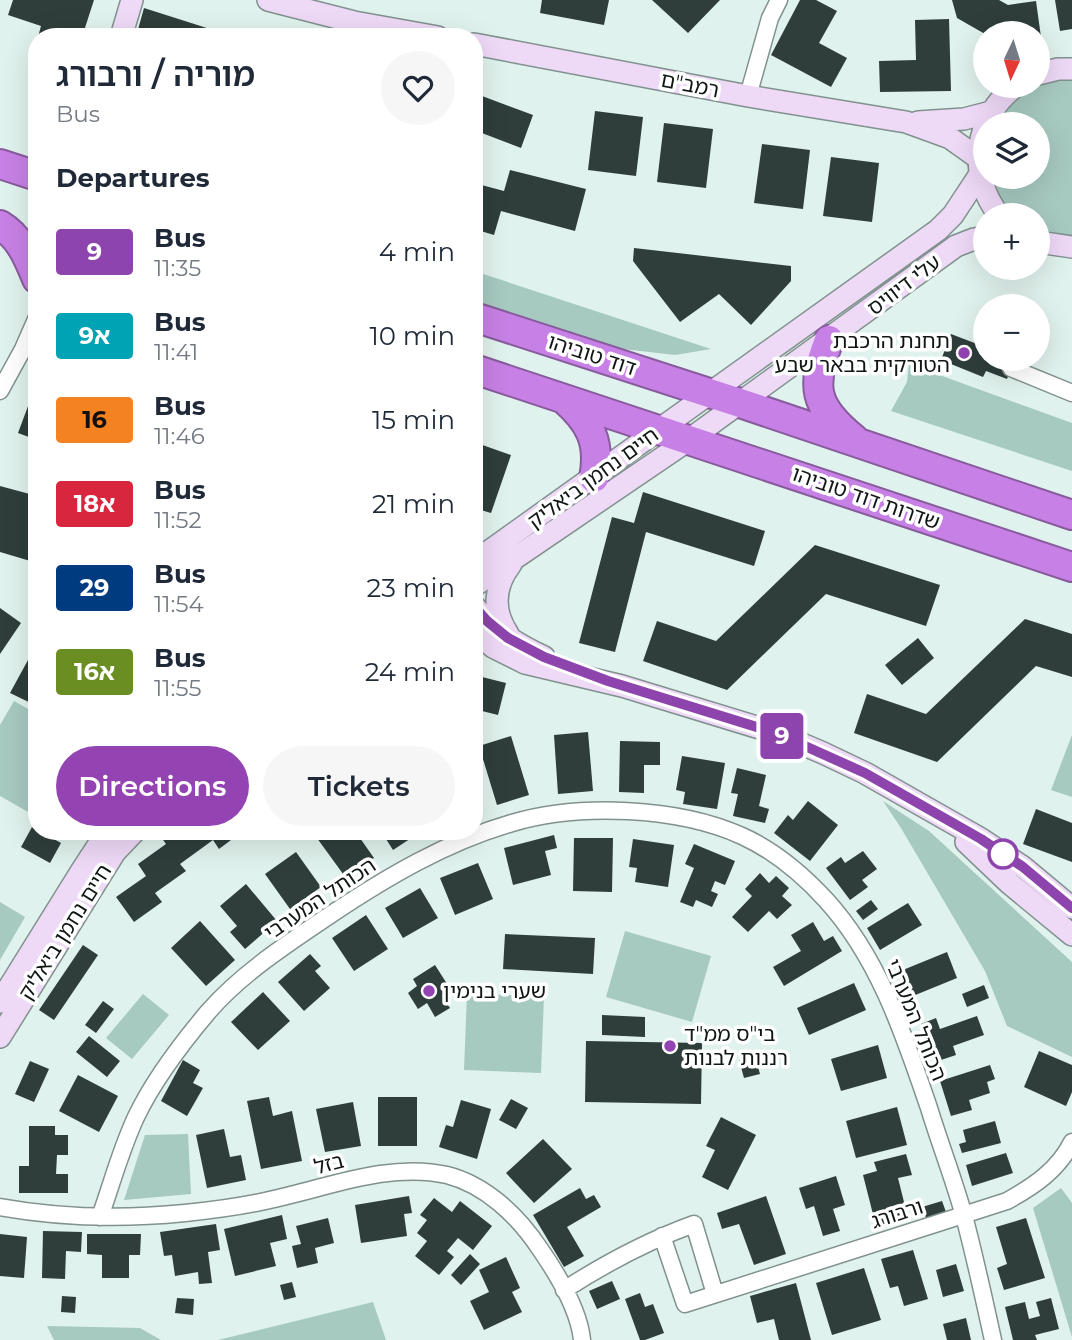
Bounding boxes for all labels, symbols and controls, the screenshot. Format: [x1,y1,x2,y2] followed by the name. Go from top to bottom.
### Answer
[973,21,1050,98] north arrow
[973,21,1050,371] map controls
[381,51,455,125] button: heart
[56,54,255,94] text: מוריה / ורבורג
[659,67,721,102] street label: רמב"ם
[56,100,100,128] text: Bus
[973,112,1050,189] button: layers
[56,162,210,194] text: Departures
[973,203,1050,280] button: +
[154,222,206,254] text: Bus
[379,236,455,268] text: 4 min
[87,237,102,266] text: 9
[862,249,945,320] street label: עלי דיוויס
[154,254,201,282] text: 11:35
[973,294,1050,371] button: −
[154,306,206,338] text: Bus
[369,320,455,352] text: 10 min
[79,321,110,350] text: 9א
[775,328,950,377] place label: תחנת הרכבת הטורקית בבאר שבע
[545,329,639,381] street label: דוד טוביהו
[154,338,198,366] text: 11:41
[956,345,972,361] marker: תחנת הרכבת הטורקית בבאר שבע
[154,390,206,422] text: Bus
[372,404,455,436] text: 15 min
[82,405,107,434] text: 16
[154,422,205,450] text: 11:46
[523,422,663,533] street label: חיים נחמן ביאליק
[789,461,943,535] street label: שדרות דוד טוביהו
[154,474,206,506] text: Bus
[372,488,455,520] text: 21 min
[74,489,115,518] text: 18א
[154,506,201,534] text: 11:52
[154,558,206,590] text: Bus
[367,572,455,604] text: 23 min
[80,573,109,602] text: 29
[154,590,204,618] text: 11:54
[154,642,206,674] text: Bus
[365,656,455,688] text: 24 min
[74,657,115,686] text: 16א
[154,674,201,702] text: 11:55
[759,713,805,759] line badge: 9
[774,721,790,750] text: 9
[56,746,249,826] button: Directions
[263,746,455,826] button: Tickets
[988,839,1018,869] unlabelled marker
[259,852,380,945] street label: הכותל המערבי
[13,859,116,1004] street label: חיים נחמן ביאליק
[881,955,952,1084] street label: הכותל המערבי
[443,978,546,1003] place label: שערי בנימין
[421,983,437,999] marker: שערי בנימין
[684,1021,788,1070] place label: בי"ס ממ"ד רננות לבנות
[662,1038,678,1054] marker: בי"ס ממ"ד רננות לבנות
[311,1148,346,1179] street label: בזל
[868,1193,926,1234] street label: ורבורג

